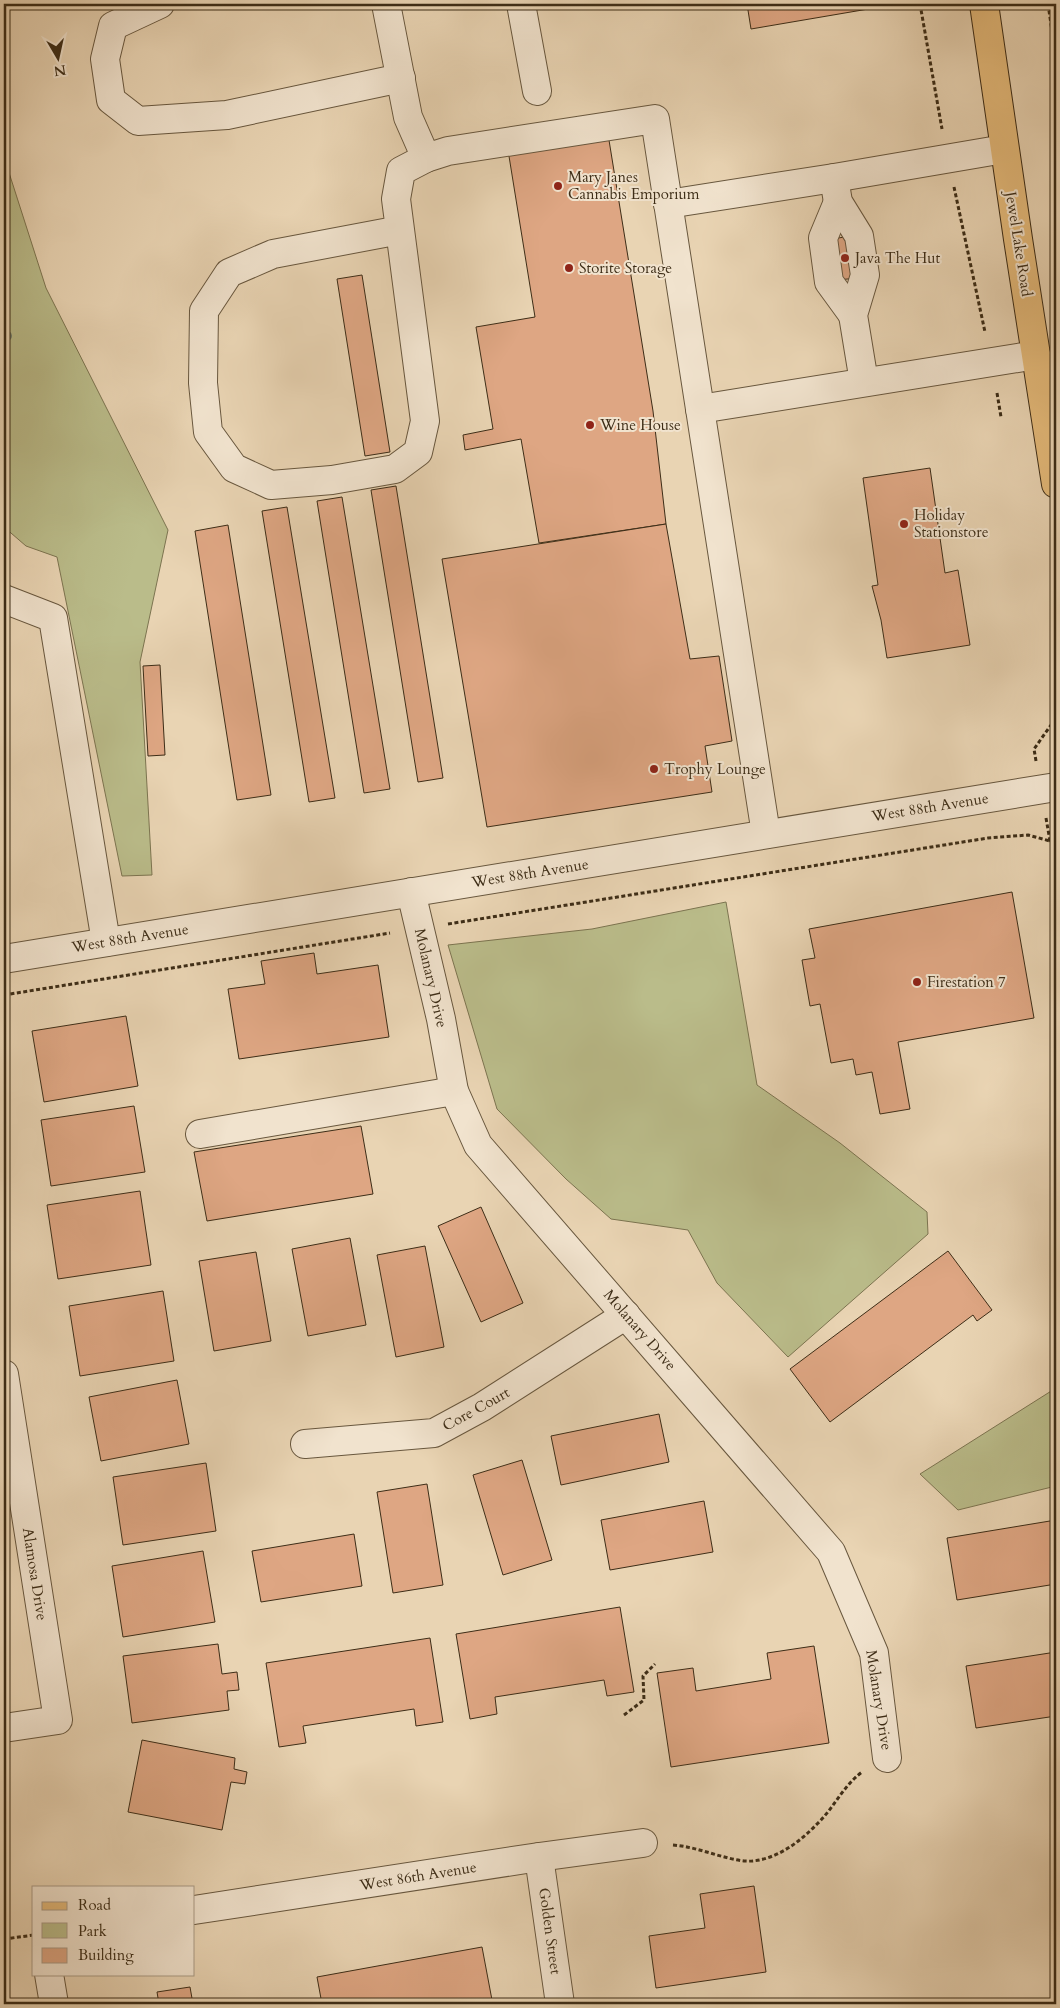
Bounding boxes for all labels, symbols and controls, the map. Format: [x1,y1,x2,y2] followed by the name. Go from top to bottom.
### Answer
[32,32,82,82] north arrow
[52,60,67,81] text: N
[568,167,700,204] place label: Mary Janes Cannabis Emporium
[552,180,564,192] marker: Mary Janes Cannabis Emporium
[1001,188,1037,298] street label: Jewel Lake Road
[853,248,941,268] place label: Java The Hut
[839,252,851,264] marker: Java The Hut
[579,258,672,278] place label: Storite Storage
[563,262,575,274] marker: Storite Storage
[599,415,681,435] place label: Wine House
[584,419,596,431] marker: Wine House
[914,505,989,542] place label: Holiday Stationstore
[898,518,910,530] marker: Holiday Stationstore
[664,759,766,779] place label: Trophy Lounge
[648,763,660,775] marker: Trophy Lounge
[869,788,990,826] street label: West 88th Avenue
[469,854,590,892] street label: West 88th Avenue
[69,919,190,957] street label: West 88th Avenue
[410,926,452,1030] street label: Molanary Drive
[927,972,1006,992] place label: Firestation 7
[911,976,923,988] marker: Firestation 7
[599,1285,681,1375] street label: Molanary Drive
[439,1382,513,1436] street label: Core Court
[18,1526,52,1622] street label: Alamosa Drive
[861,1648,897,1752] street label: Molanary Drive
[357,1857,478,1895] street label: West 86th Avenue
[32,1886,195,1976] legend
[534,1886,566,1976] street label: Golden Street
[78,1895,111,1915] text: Road
[78,1921,107,1941] text: Park
[78,1945,134,1965] text: Building

